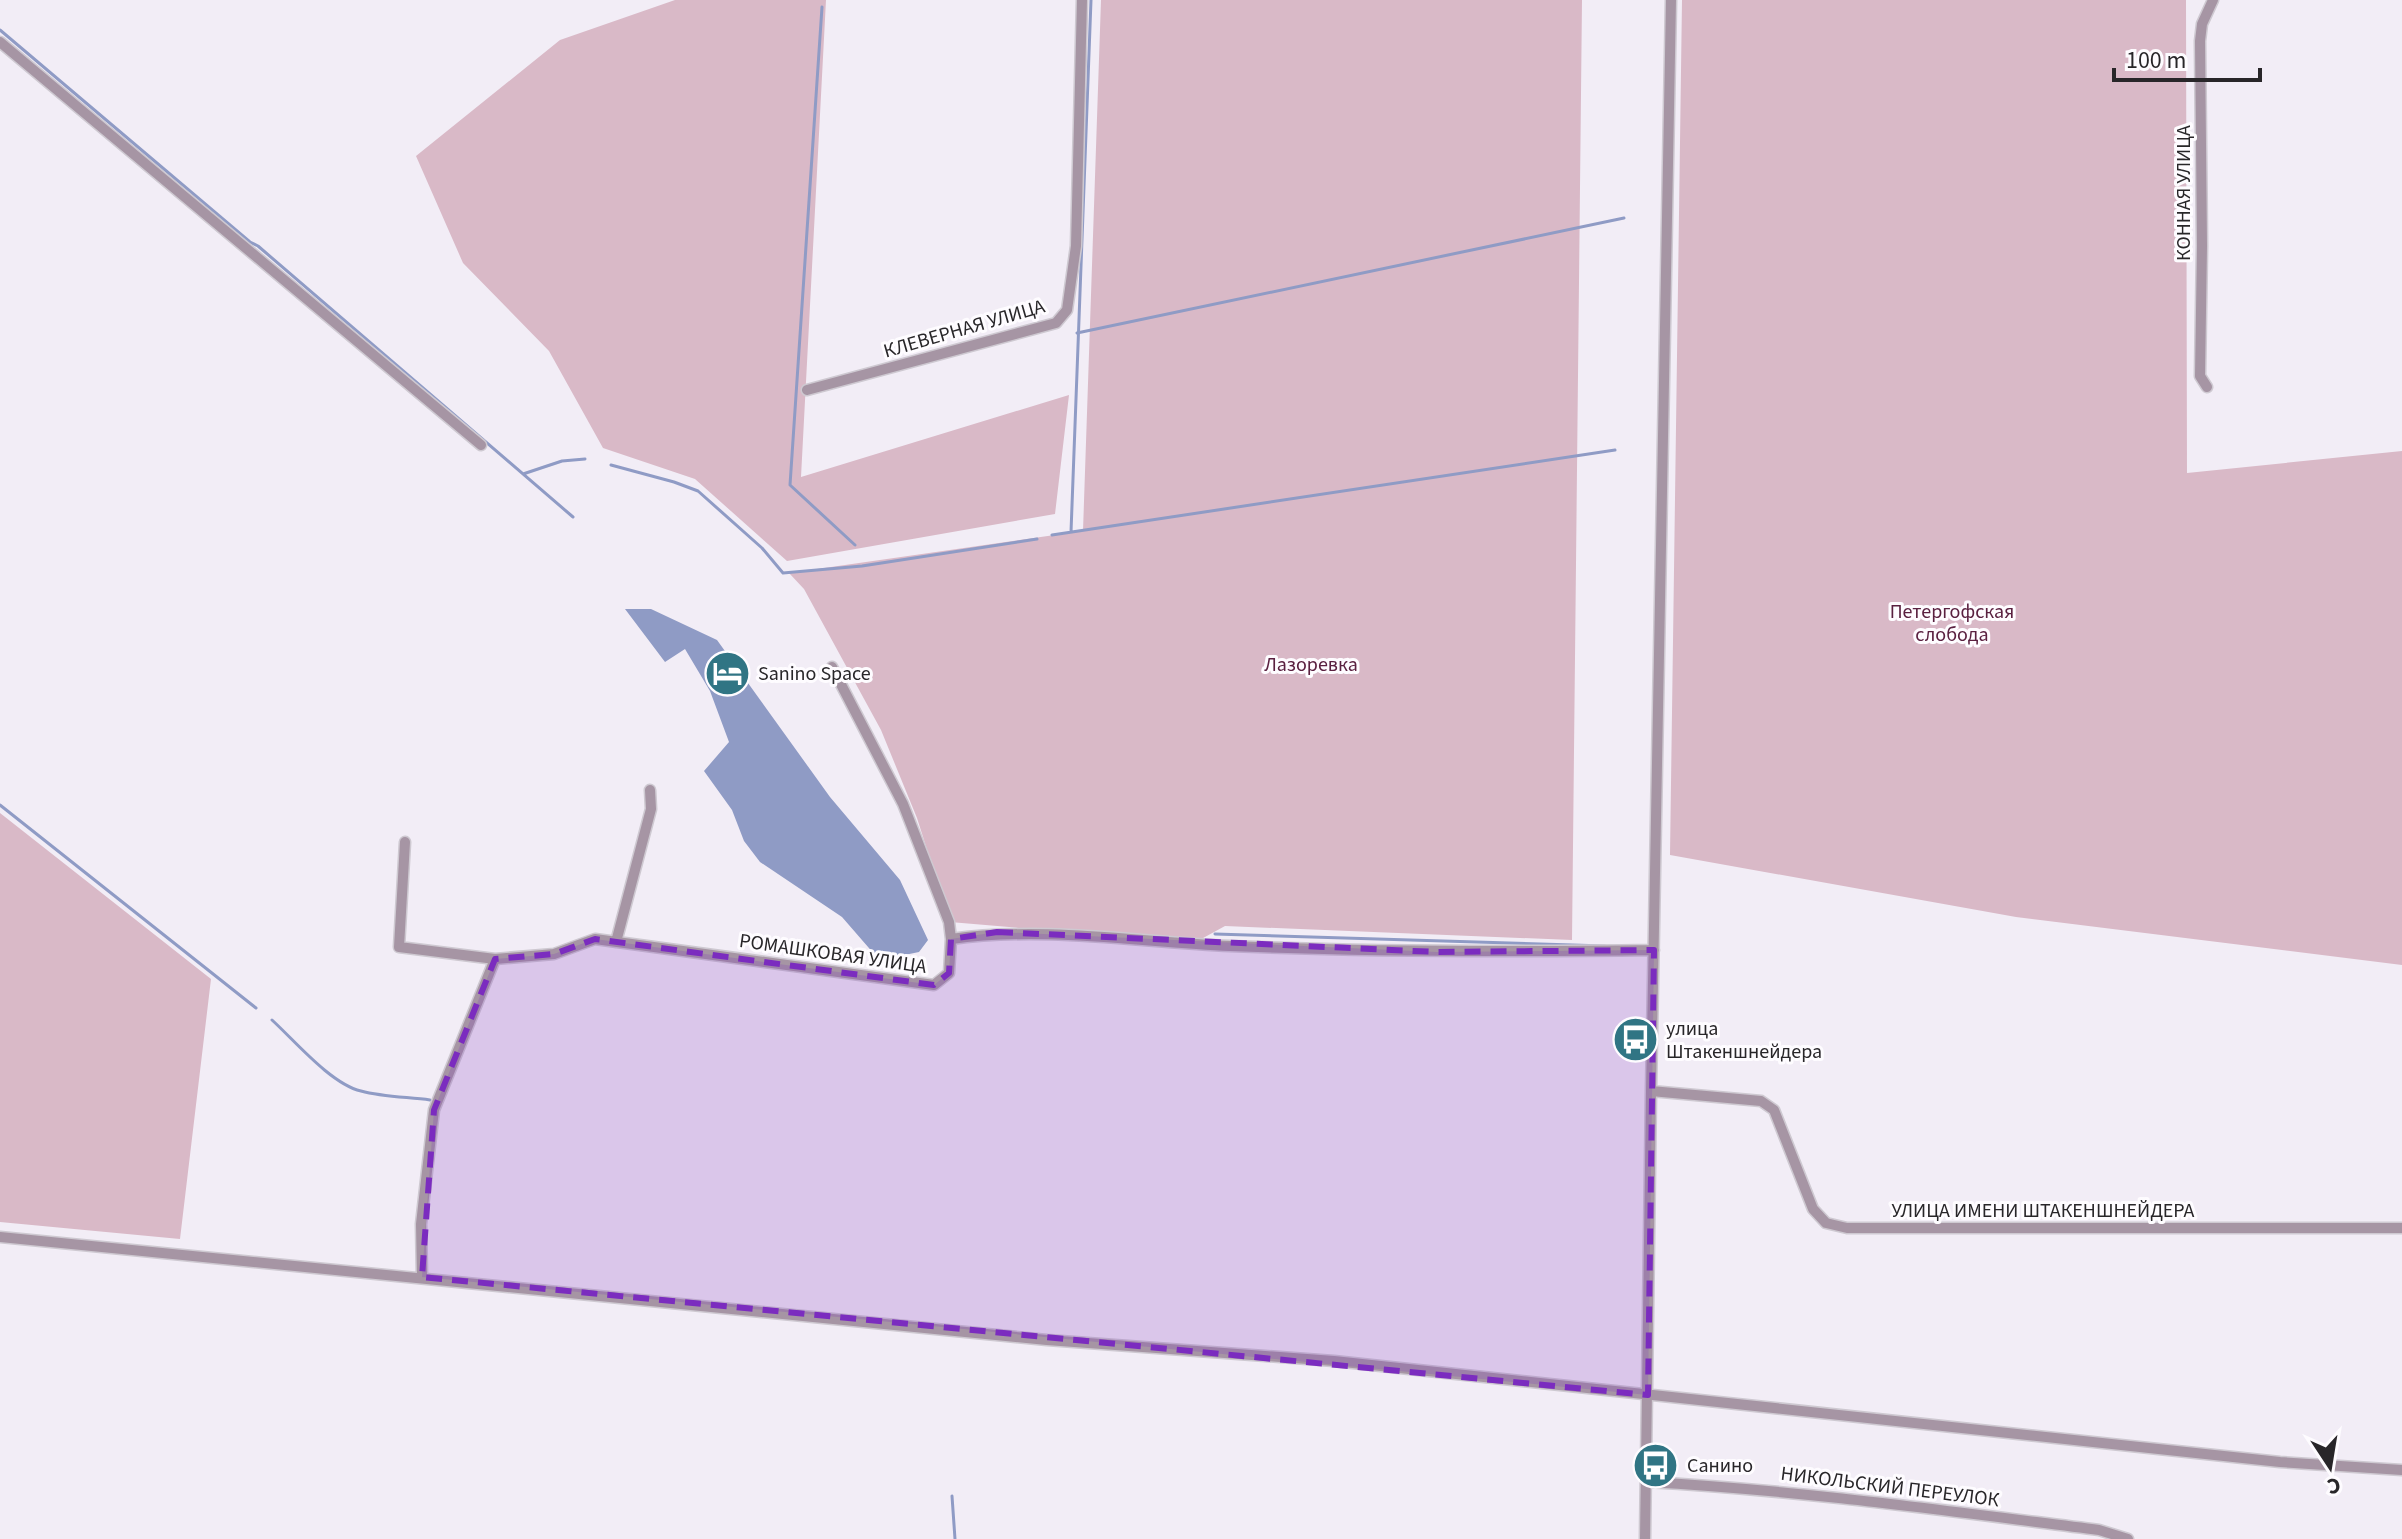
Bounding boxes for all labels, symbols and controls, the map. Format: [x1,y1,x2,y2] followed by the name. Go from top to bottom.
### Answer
[2114,32,2260,82] scale bar
[2126,43,2186,78] text: 100 m
[2170,125,2198,261] street label: КОННАЯ УЛИЦА
[880,292,1048,365] street label: КЛЕВЕРНАЯ УЛИЦА
[1890,598,2014,649] park label: Петергофская слобода
[703,649,751,697] hotel icon: Sanino Space
[1264,651,1358,679] park label: Лазоревка
[758,660,871,688] place label: Sanino Space
[737,927,928,981] street label: РОМАШКОВАЯ УЛИЦА
[1611,1015,1659,1063] bus stop icon: улица Штакеншнейдера
[1666,1015,1822,1066] place label: улица Штакеншнейдера
[1891,1197,2195,1225] street label: УЛИЦА ИМЕНИ ШТАКЕНШНЕЙДЕРА
[2290,1427,2370,1507] north arrow
[1632,1441,1680,1489] bus stop icon: Санино
[1687,1452,1753,1480] place label: Санино
[1779,1460,2001,1514] street label: НИКОЛЬСКИЙ ПЕРЕУЛОК
[2324,1469,2344,1503] text: С

